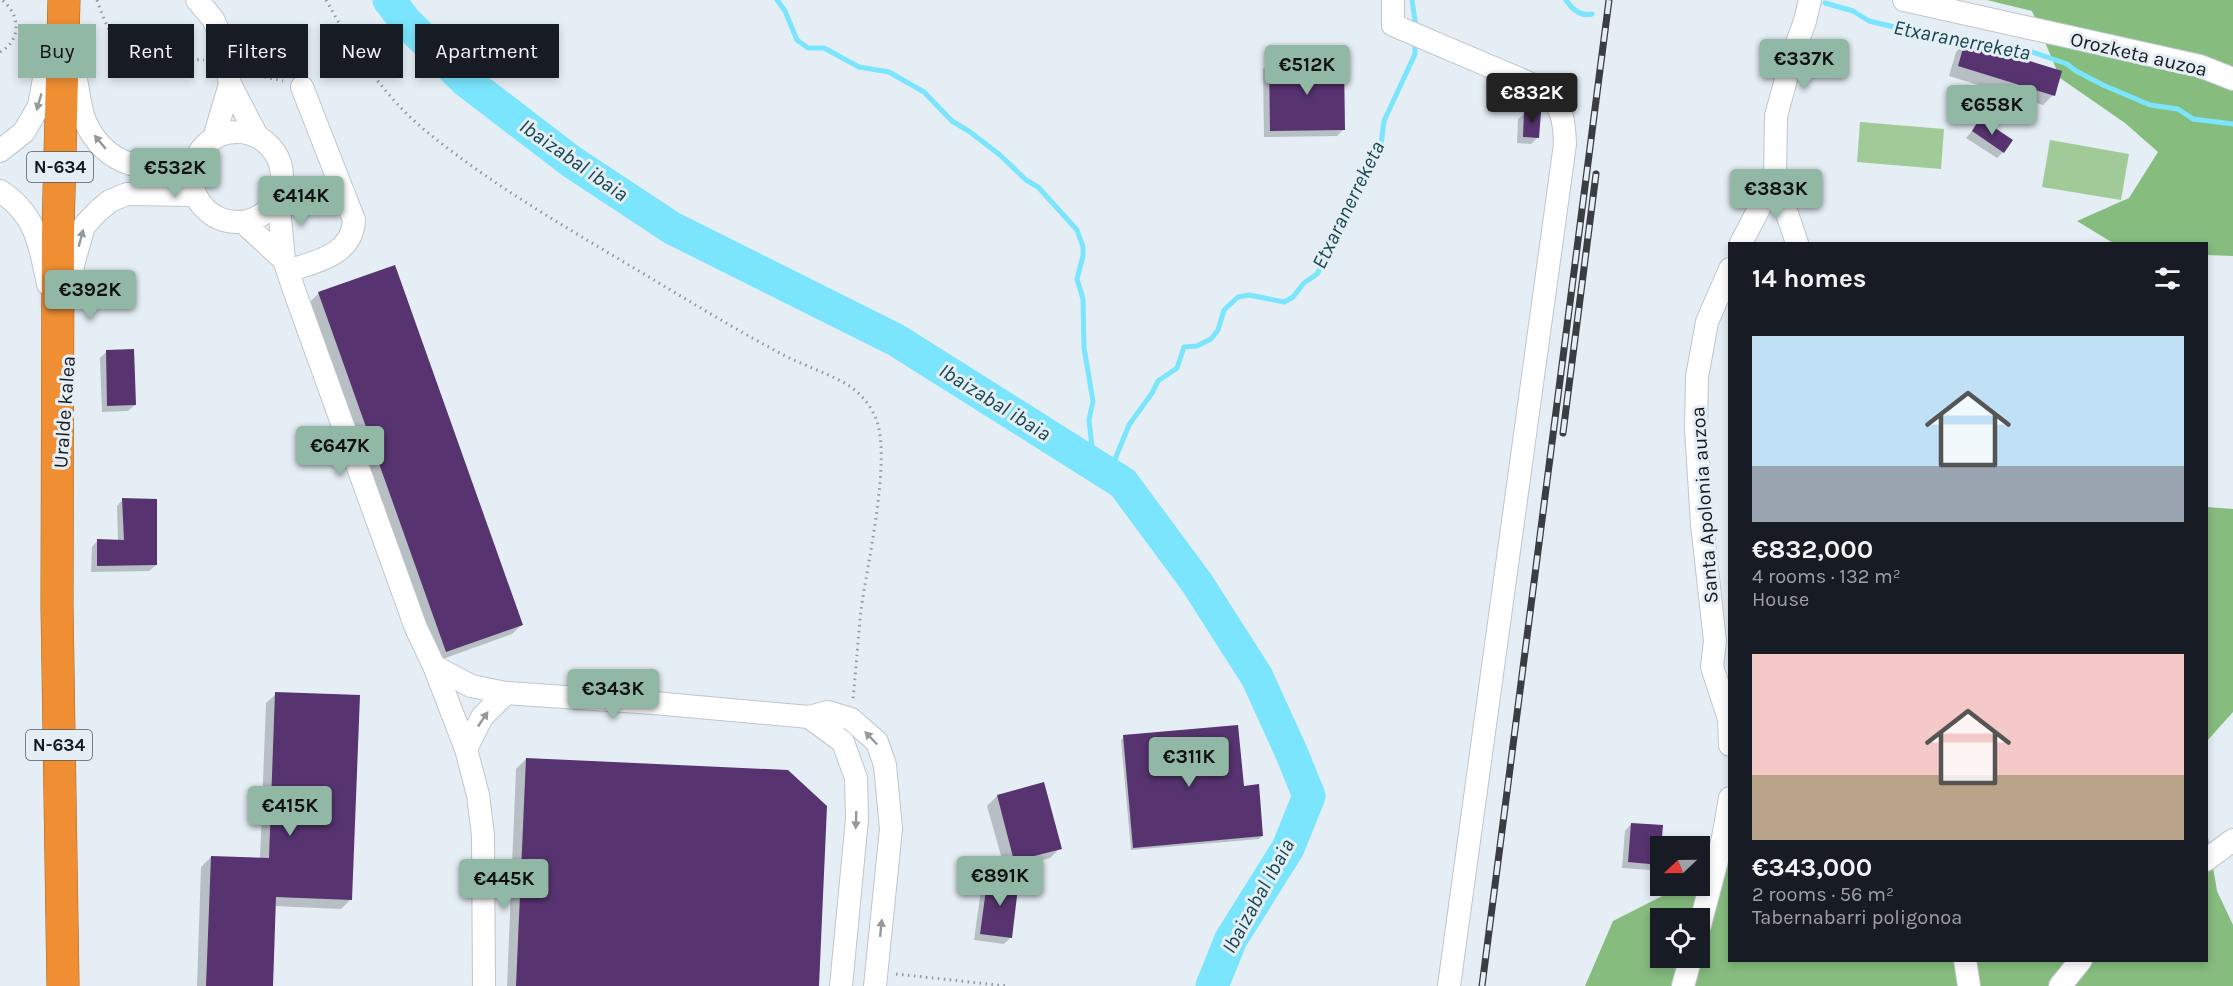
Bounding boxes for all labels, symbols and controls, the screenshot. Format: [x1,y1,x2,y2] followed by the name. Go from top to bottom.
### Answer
[1891,15,2033,65] water label: Etxaranerreketa
[18,24,96,78] chip: Buy
[108,24,194,78] chip: Rent
[206,24,308,78] chip: Filters
[320,24,403,78] chip: New
[415,24,559,78] chip: Apartment
[2068,28,2210,81] street label: Orozketa auzoa
[1762,39,1846,90] pin: €337K
[1265,45,1349,96] pin: €512K
[1774,47,1834,70] text: €337K
[1279,53,1335,76] text: €512K
[1490,73,1574,124] pin: €832K
[1500,81,1564,104] text: €832K
[1950,85,2034,136] pin: €658K
[34,93,43,111] one-way arrow
[1961,93,2023,116] text: €658K
[515,114,633,206] water label: Ibaizabal ibaia
[94,134,107,150] one-way arrow
[1307,137,1389,273] water label: Etxaranerreketa
[133,148,217,199] pin: €532K
[27,152,93,182] road number: N-634
[144,156,206,179] text: €532K
[1734,169,1818,220] pin: €383K
[259,176,343,227] pin: €414K
[1744,177,1808,200] text: €383K
[273,184,329,207] text: €414K
[76,229,86,247] one-way arrow
[2151,262,2184,295] icon: filters
[1752,263,1866,294] text: 14 homes
[48,270,132,321] pin: €392K
[59,278,121,301] text: €392K
[49,355,80,469] street label: Uralde kalea
[935,358,1055,446] water label: Ibaizabal ibaia
[1914,375,2022,483] icon: home
[1686,406,1723,604] street label: Santa Apolonia auzoa
[298,426,382,477] pin: €647K
[310,434,370,457] text: €647K
[1752,534,1873,565] text: €832,000
[1752,565,1901,588] text: 4 rooms · 132 m²
[1752,588,1809,611] text: House
[571,669,655,720] pin: €343K
[582,677,644,700] text: €343K
[1914,693,2022,801] icon: home
[477,711,489,727] one-way arrow
[26,730,92,760] road number: N-634
[865,731,879,745] one-way arrow
[1147,737,1231,788] pin: €311K
[1163,745,1215,768] text: €311K
[248,786,332,837] pin: €415K
[262,794,318,817] text: €415K
[851,810,861,829] one-way arrow
[1217,835,1299,957] water label: Ibaizabal ibaia
[1650,836,1710,896] north arrow
[1650,836,1710,968] map controls
[1752,852,1872,883] text: €343,000
[958,856,1042,907] pin: €891K
[462,859,546,910] pin: €445K
[971,864,1029,887] text: €891K
[473,867,535,890] text: €445K
[1752,883,1894,906] text: 2 rooms · 56 m²
[1752,906,1962,929] text: Tabernabarri poligonoa
[1650,908,1710,968] button: locate
[876,918,885,937] one-way arrow

